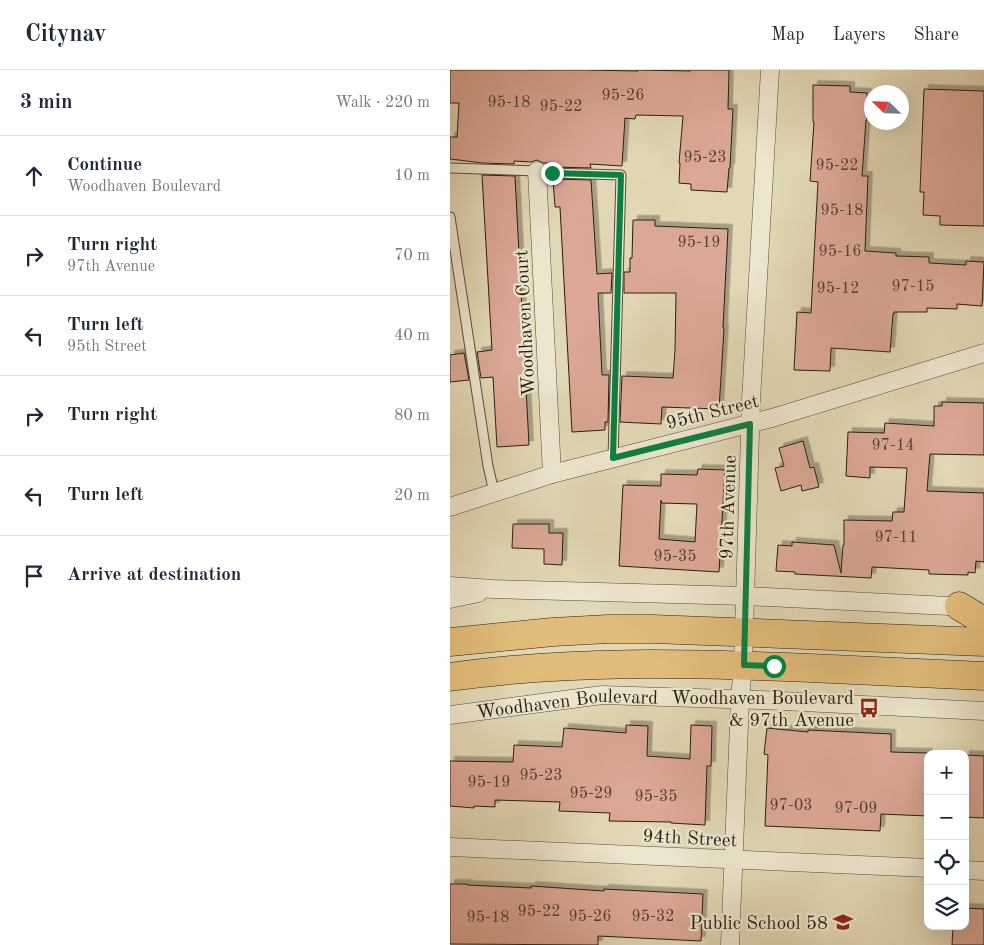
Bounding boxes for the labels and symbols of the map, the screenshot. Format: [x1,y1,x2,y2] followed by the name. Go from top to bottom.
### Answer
[864,85,909,130] north arrow
[601,88,645,104] house number: 95-26
[487,95,531,111] house number: 95-18
[539,99,583,115] house number: 95-22
[683,150,727,166] house number: 95-23
[815,158,859,174] house number: 95-22
[541,162,564,185] route end
[820,203,864,219] house number: 95-18
[677,235,721,251] house number: 95-19
[818,244,862,260] house number: 95-16
[513,249,540,397] street label: Woodhaven Court
[891,279,935,295] house number: 97-15
[816,281,860,297] house number: 95-12
[664,393,761,434] street label: 95th Street
[871,438,915,454] house number: 97-14
[718,454,741,560] street label: 97th Avenue
[874,530,918,546] house number: 97-11
[653,549,697,565] house number: 95-35
[763,655,786,678] route start
[475,688,659,723] street label: Woodhaven Boulevard
[671,690,854,731] place label: Woodhaven Boulevard & 97th Avenue
[858,697,880,719] bus stop icon: Woodhaven Boulevard & 97th Avenue
[519,768,563,784] house number: 95-23
[467,775,511,791] house number: 95-19
[569,786,613,802] house number: 95-29
[634,789,678,805] house number: 95-35
[769,798,813,814] house number: 97-03
[834,801,878,817] house number: 97-09
[642,828,738,851] street label: 94th Street
[517,904,561,920] house number: 95-22
[568,909,612,925] house number: 95-26
[631,909,675,925] house number: 95-32
[466,910,510,926] house number: 95-18
[832,911,854,933] school or university icon: Public School 58
[690,915,828,934] place label: Public School 58

